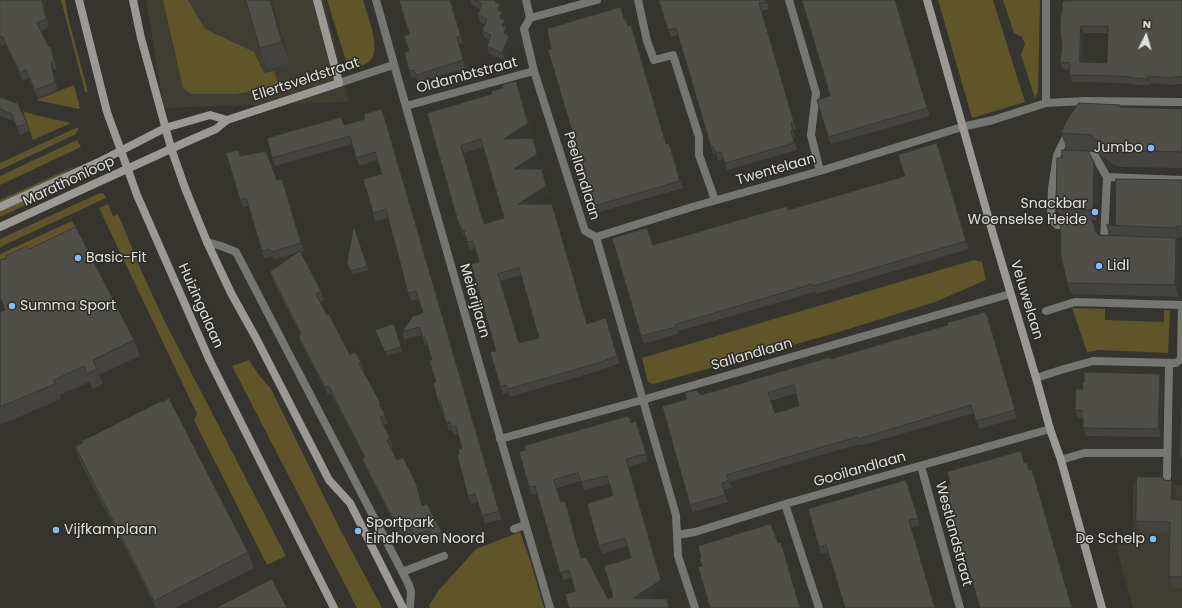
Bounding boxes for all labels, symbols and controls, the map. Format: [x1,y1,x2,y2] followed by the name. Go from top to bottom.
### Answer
[1126,16,1166,56] north arrow
[1142,16,1152,32] text: N
[415,54,519,98] street label: Oldambtstraat
[250,55,362,105] street label: Ellertsveldstraat
[560,130,602,222] street label: Peellandlaan
[1094,140,1143,156] place label: Jumbo
[1146,143,1156,153] marker: Jumbo
[734,151,818,189] street label: Twentelaan
[21,153,117,211] street label: Marathonloop
[968,196,1087,228] place label: Snackbar Woenselse Heide
[1090,207,1100,217] marker: Snackbar Woenselse Heide
[86,250,147,266] place label: Basic-Fit
[73,253,83,263] marker: Basic-Fit
[1006,258,1046,342] street label: Veluwelaan
[1107,258,1129,274] place label: Lidl
[174,261,226,351] street label: Huizingalaan
[1094,261,1104,271] marker: Lidl
[455,262,493,340] street label: Meierijlaan
[20,298,116,314] place label: Summa Sport
[7,301,17,311] marker: Summa Sport
[709,335,795,375] street label: Sallandlaan
[812,449,908,491] street label: Gooilandlaan
[931,480,975,588] street label: Westlandstraat
[366,515,485,548] place label: Sportpark Eindhoven Noord
[64,522,157,538] place label: Vijfkamplaan
[51,525,61,535] marker: Vijfkamplaan
[353,526,363,536] marker: Sportpark Eindhoven Noord
[1075,531,1145,547] place label: De Schelp
[1148,534,1158,544] marker: De Schelp

